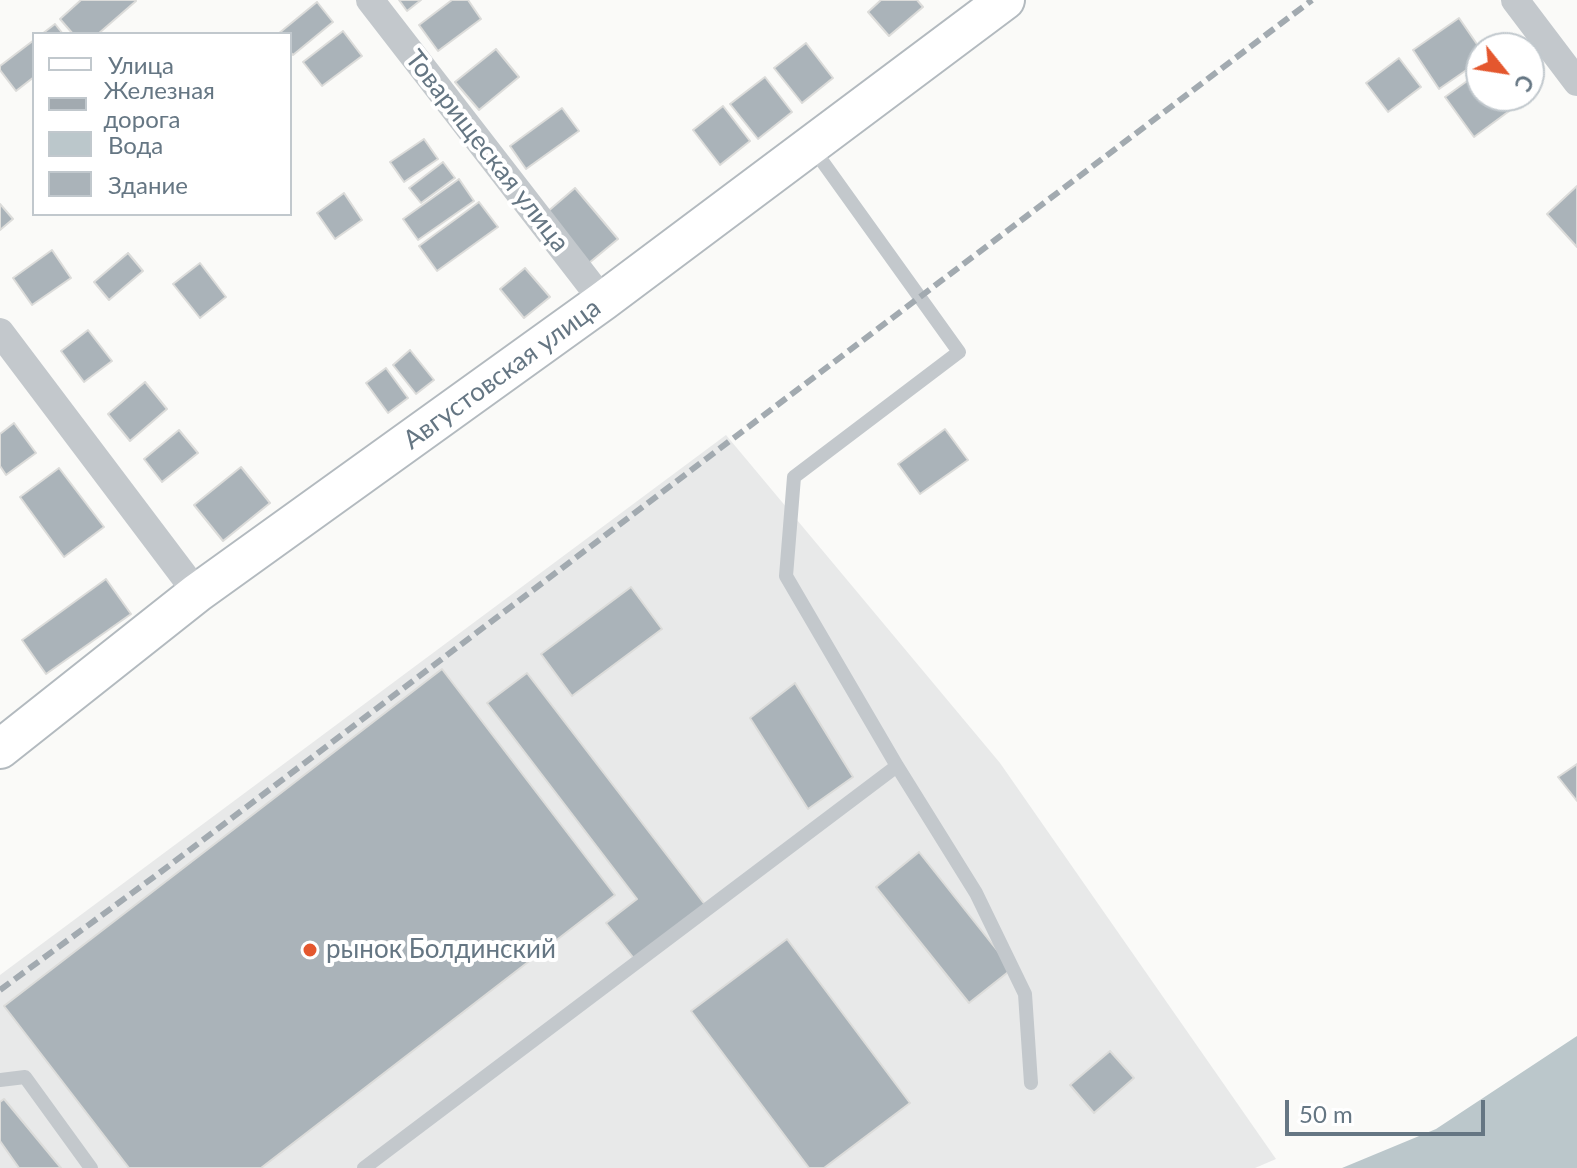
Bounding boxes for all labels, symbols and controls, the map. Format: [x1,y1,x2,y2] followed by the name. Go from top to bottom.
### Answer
[32,32,292,216] legend
[1465,32,1545,112] north arrow
[399,44,575,258] street label: Товарищеская улица
[108,50,174,79] text: Улица
[1509,70,1540,96] text: С
[103,75,215,133] text: Железная дорога
[108,130,163,159] text: Вода
[108,170,188,199] text: Здание
[397,292,607,456] street label: Августовская улица
[326,934,556,966] place label: рынок Болдинский
[301,941,319,959] marker: рынок Болдинский
[1289,1084,1489,1134] scale bar
[1299,1099,1353,1128] text: 50 m

